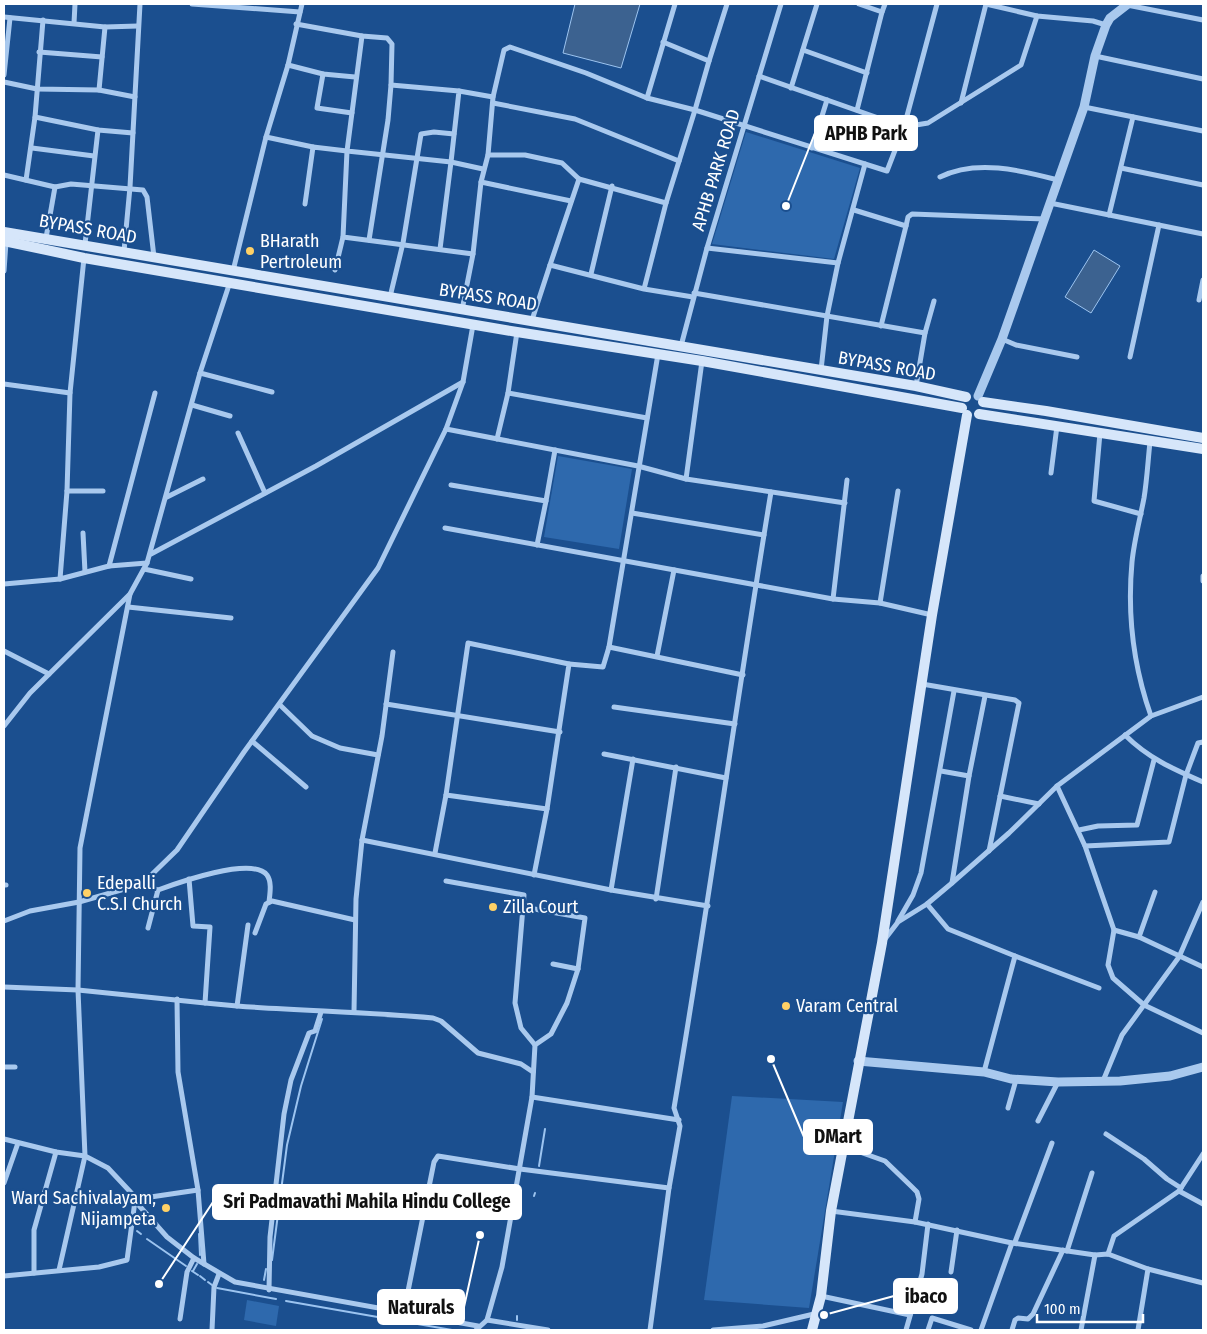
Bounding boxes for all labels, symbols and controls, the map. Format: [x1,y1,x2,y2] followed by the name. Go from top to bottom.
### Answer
[687,107,745,233] street label: APHB PARK ROAD
[815,116,917,150] callout: APHB Park
[824,122,907,145] text: APHB Park
[37,210,139,248] street label: BYPASS ROAD
[260,230,342,273] place label: BHarath Pertroleum
[244,245,256,257] marker: BHarath Pertroleum
[438,278,538,316] street label: BYPASS ROAD
[836,347,938,385] street label: BYPASS ROAD
[97,872,182,915] place label: Edepalli C.S.I Church
[81,887,93,899] marker: Edepalli C.S.I Church
[503,896,578,918] place label: Zilla Court
[487,901,499,913] marker: Zilla Court
[796,995,898,1017] place label: Varam Central
[780,1000,792,1012] marker: Varam Central
[804,1120,872,1154] callout: DMart
[814,1125,862,1148] text: DMart
[213,1185,521,1219] callout: Sri Padmavathi Mahila Hindu College
[11,1187,156,1230] place label: Ward Sachivalayam, Nijampeta
[223,1190,511,1213] text: Sri Padmavathi Mahila Hindu College
[160,1202,172,1214] marker: Ward Sachivalayam, Nijampeta
[894,1279,957,1313] callout: ibaco
[905,1285,947,1308] text: ibaco
[378,1290,464,1324] callout: Naturals
[1037,1292,1143,1324] scale bar
[388,1296,455,1319] text: Naturals
[1044,1300,1081,1318] text: 100 m

